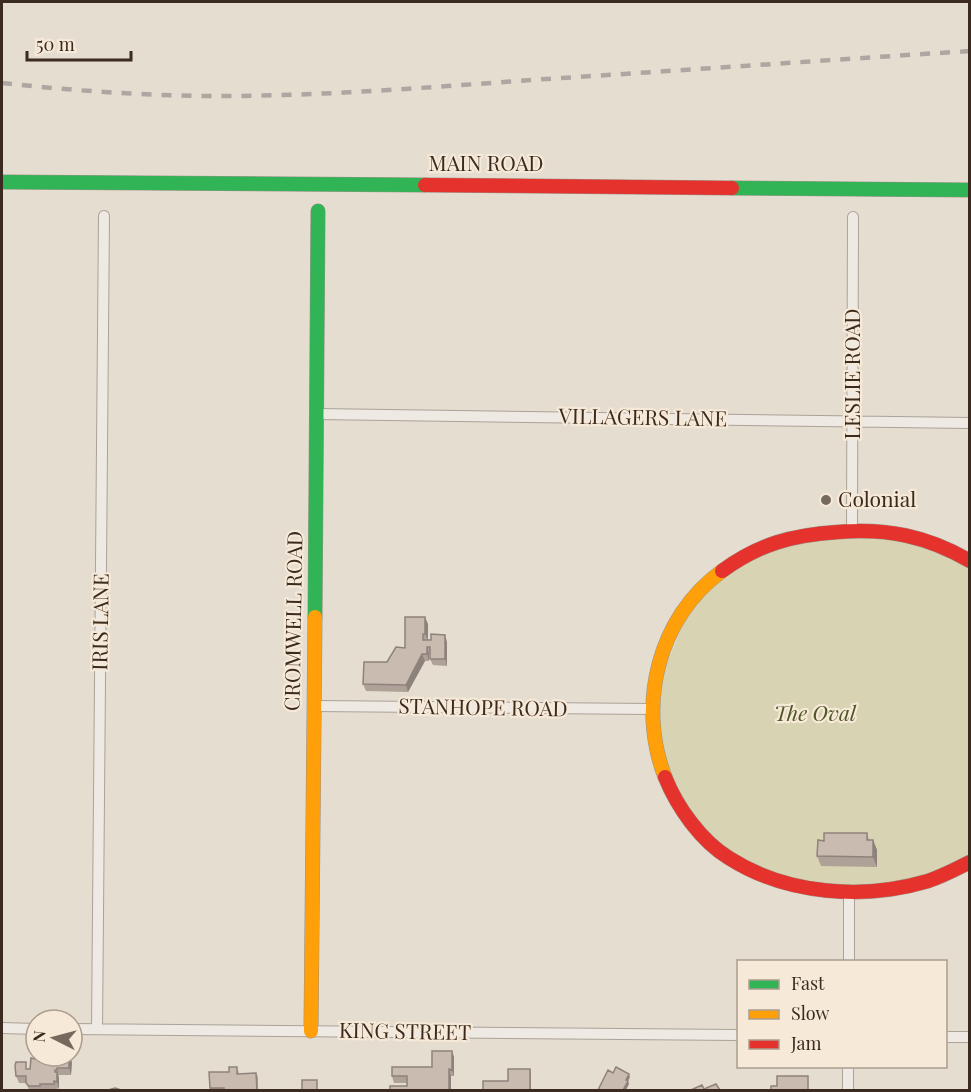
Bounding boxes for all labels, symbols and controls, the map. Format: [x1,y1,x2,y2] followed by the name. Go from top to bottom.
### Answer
[27,24,130,62] scale bar
[36,32,75,56] text: 50 m
[428,148,544,176] street label: MAIN ROAD
[837,309,865,439] street label: LESLIE ROAD
[558,401,728,431] street label: VILLAGERS LANE
[838,484,916,512] place label: Colonial
[819,493,833,507] marker: Colonial
[276,531,308,711] street label: CROMWELL ROAD
[84,573,114,671] street label: IRIS LANE
[398,691,568,721] street label: STANHOPE ROAD
[774,698,857,726] park label: The Oval
[737,960,947,1068] legend
[791,971,825,995] text: Fast
[791,1001,829,1025] text: Slow
[24,1008,84,1068] north arrow
[339,1015,471,1045] street label: KING STREET
[28,1029,50,1043] text: N
[790,1031,821,1055] text: Jam

